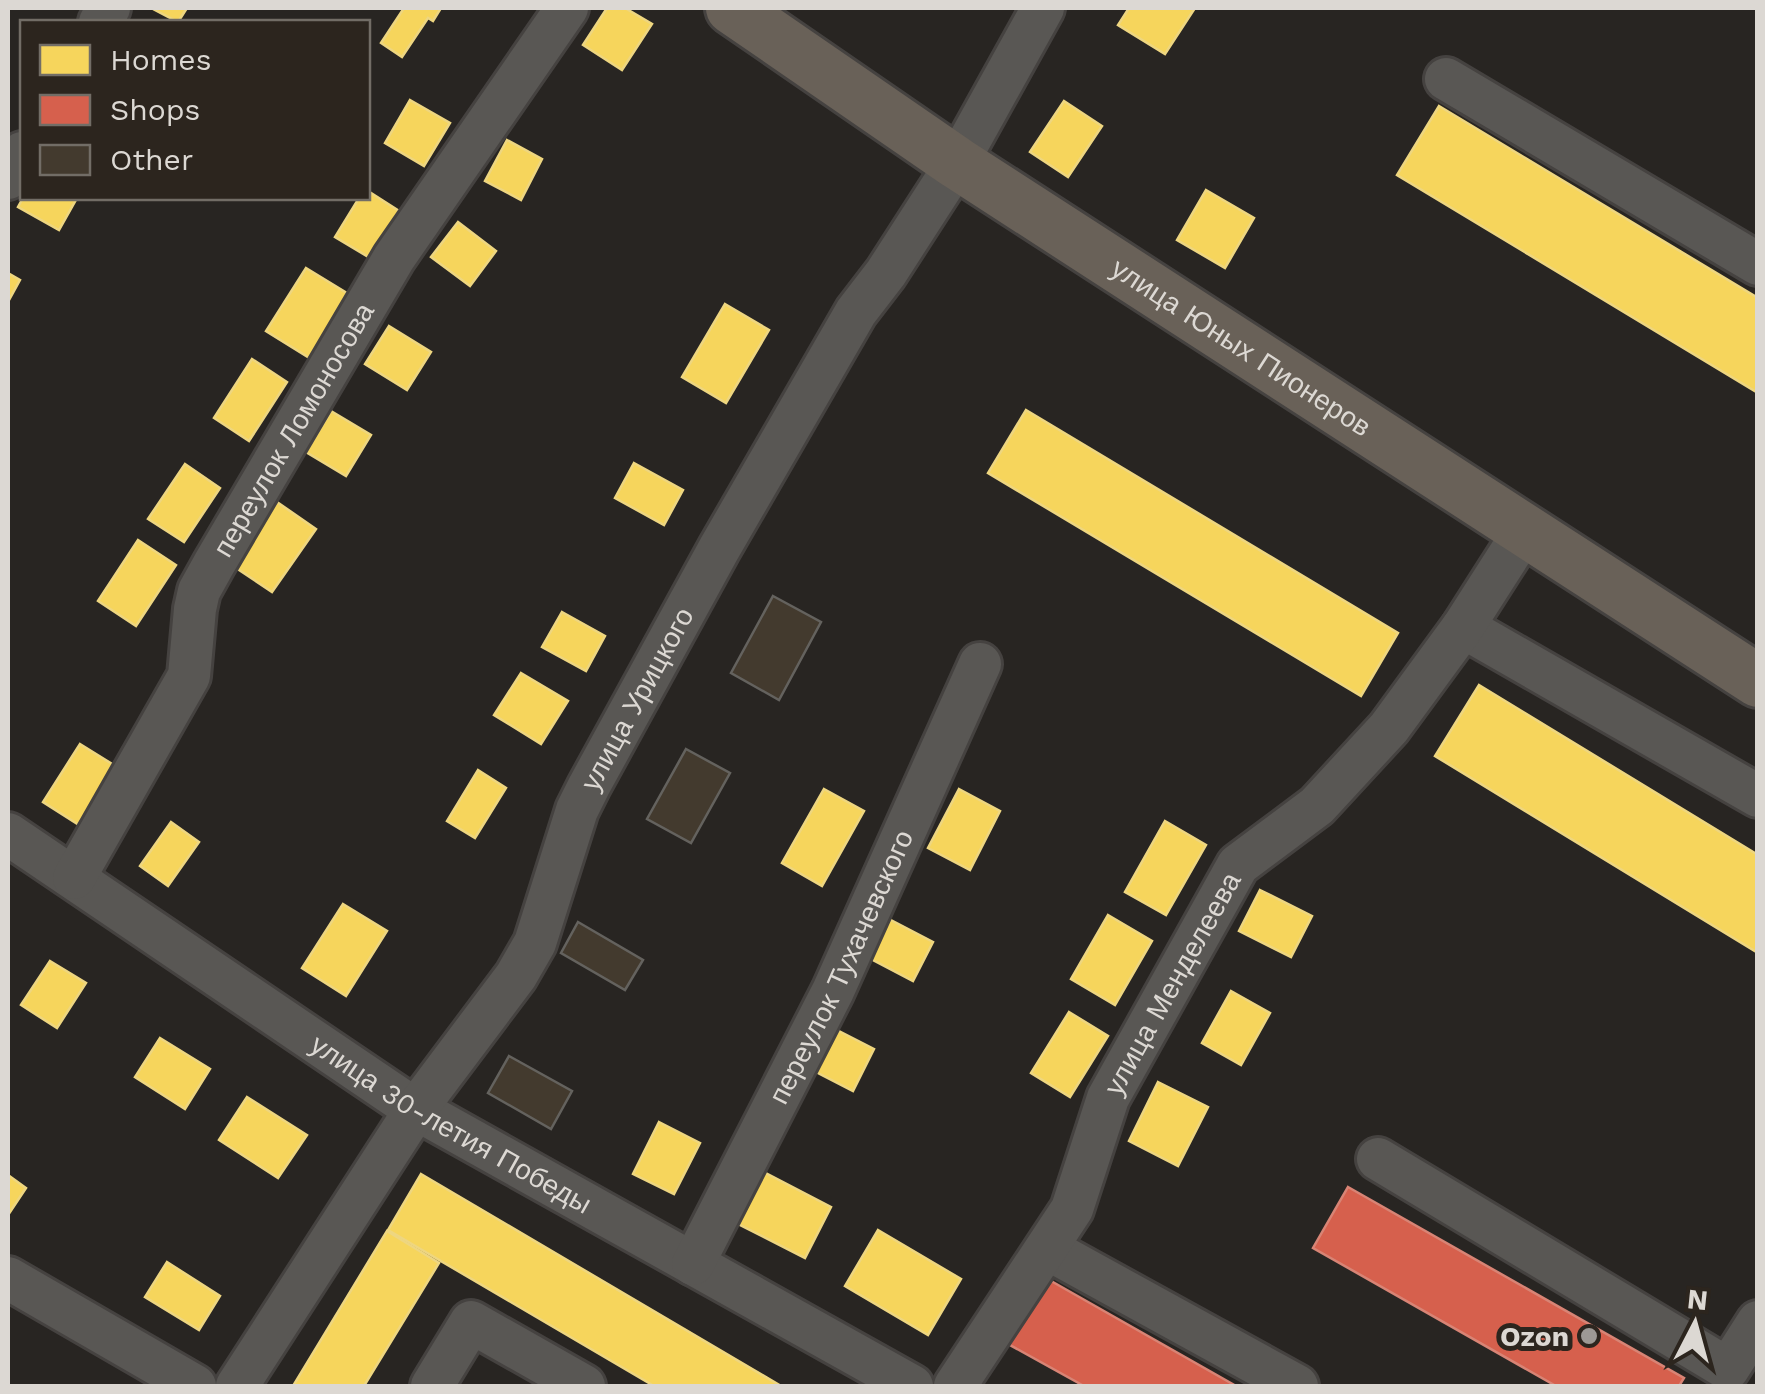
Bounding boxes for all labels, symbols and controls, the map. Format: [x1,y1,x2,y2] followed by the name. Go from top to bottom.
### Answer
[20,20,370,200] legend
[110,42,212,77] text: Homes
[110,92,200,127] text: Shops
[110,142,193,177] text: Other
[1106,251,1377,443] street label: улица Юных Пионеров
[206,296,381,562] street label: переулок Ломоносова
[573,602,700,796] street label: улица Урицкого
[762,825,920,1109] street label: переулок Тухачевского
[1097,866,1247,1101] street label: улица Менделеева
[304,1027,598,1220] street label: улица 30-летия Победы
[1645,1274,1745,1374] north arrow
[1686,1282,1710,1317] text: N
[1500,1320,1569,1353] place label: Ozon
[1578,1325,1600,1347] marker: Ozon

